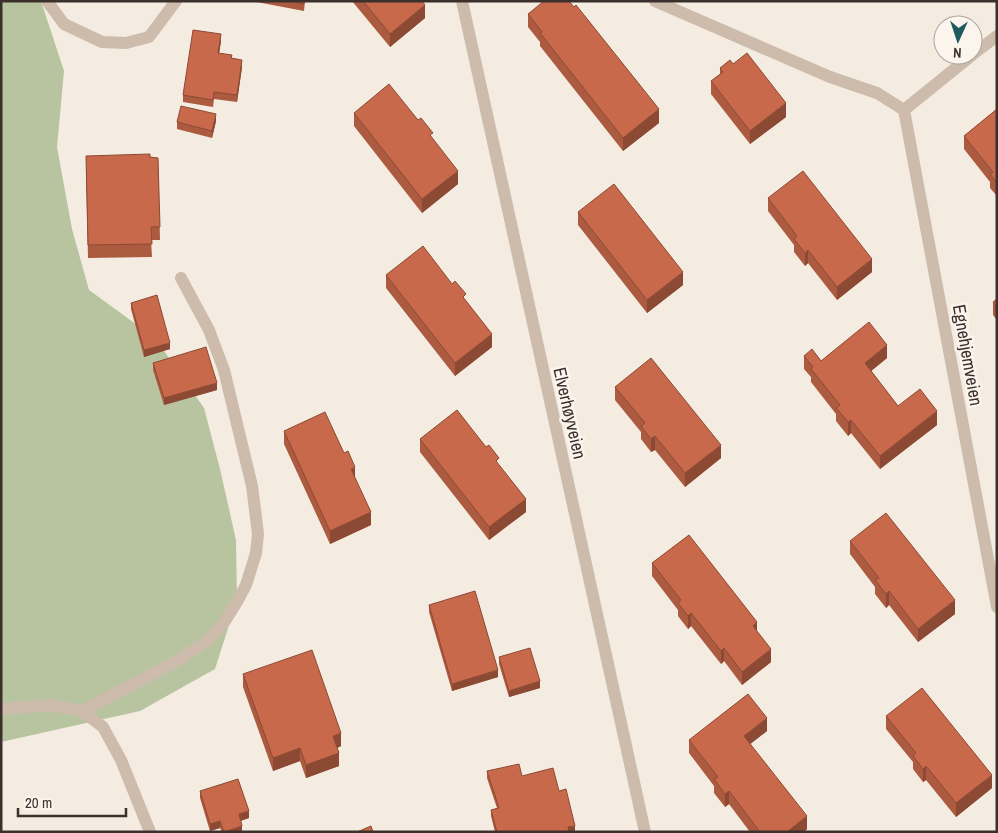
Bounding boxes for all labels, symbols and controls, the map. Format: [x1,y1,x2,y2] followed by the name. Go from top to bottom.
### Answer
[933,15,983,65] north arrow
[953,44,962,62] text: N
[947,302,989,408] street label: Egnehjemveien
[547,365,593,461] street label: Elverhøyveien
[18,786,125,818] scale bar
[25,792,52,813] text: 20 m

